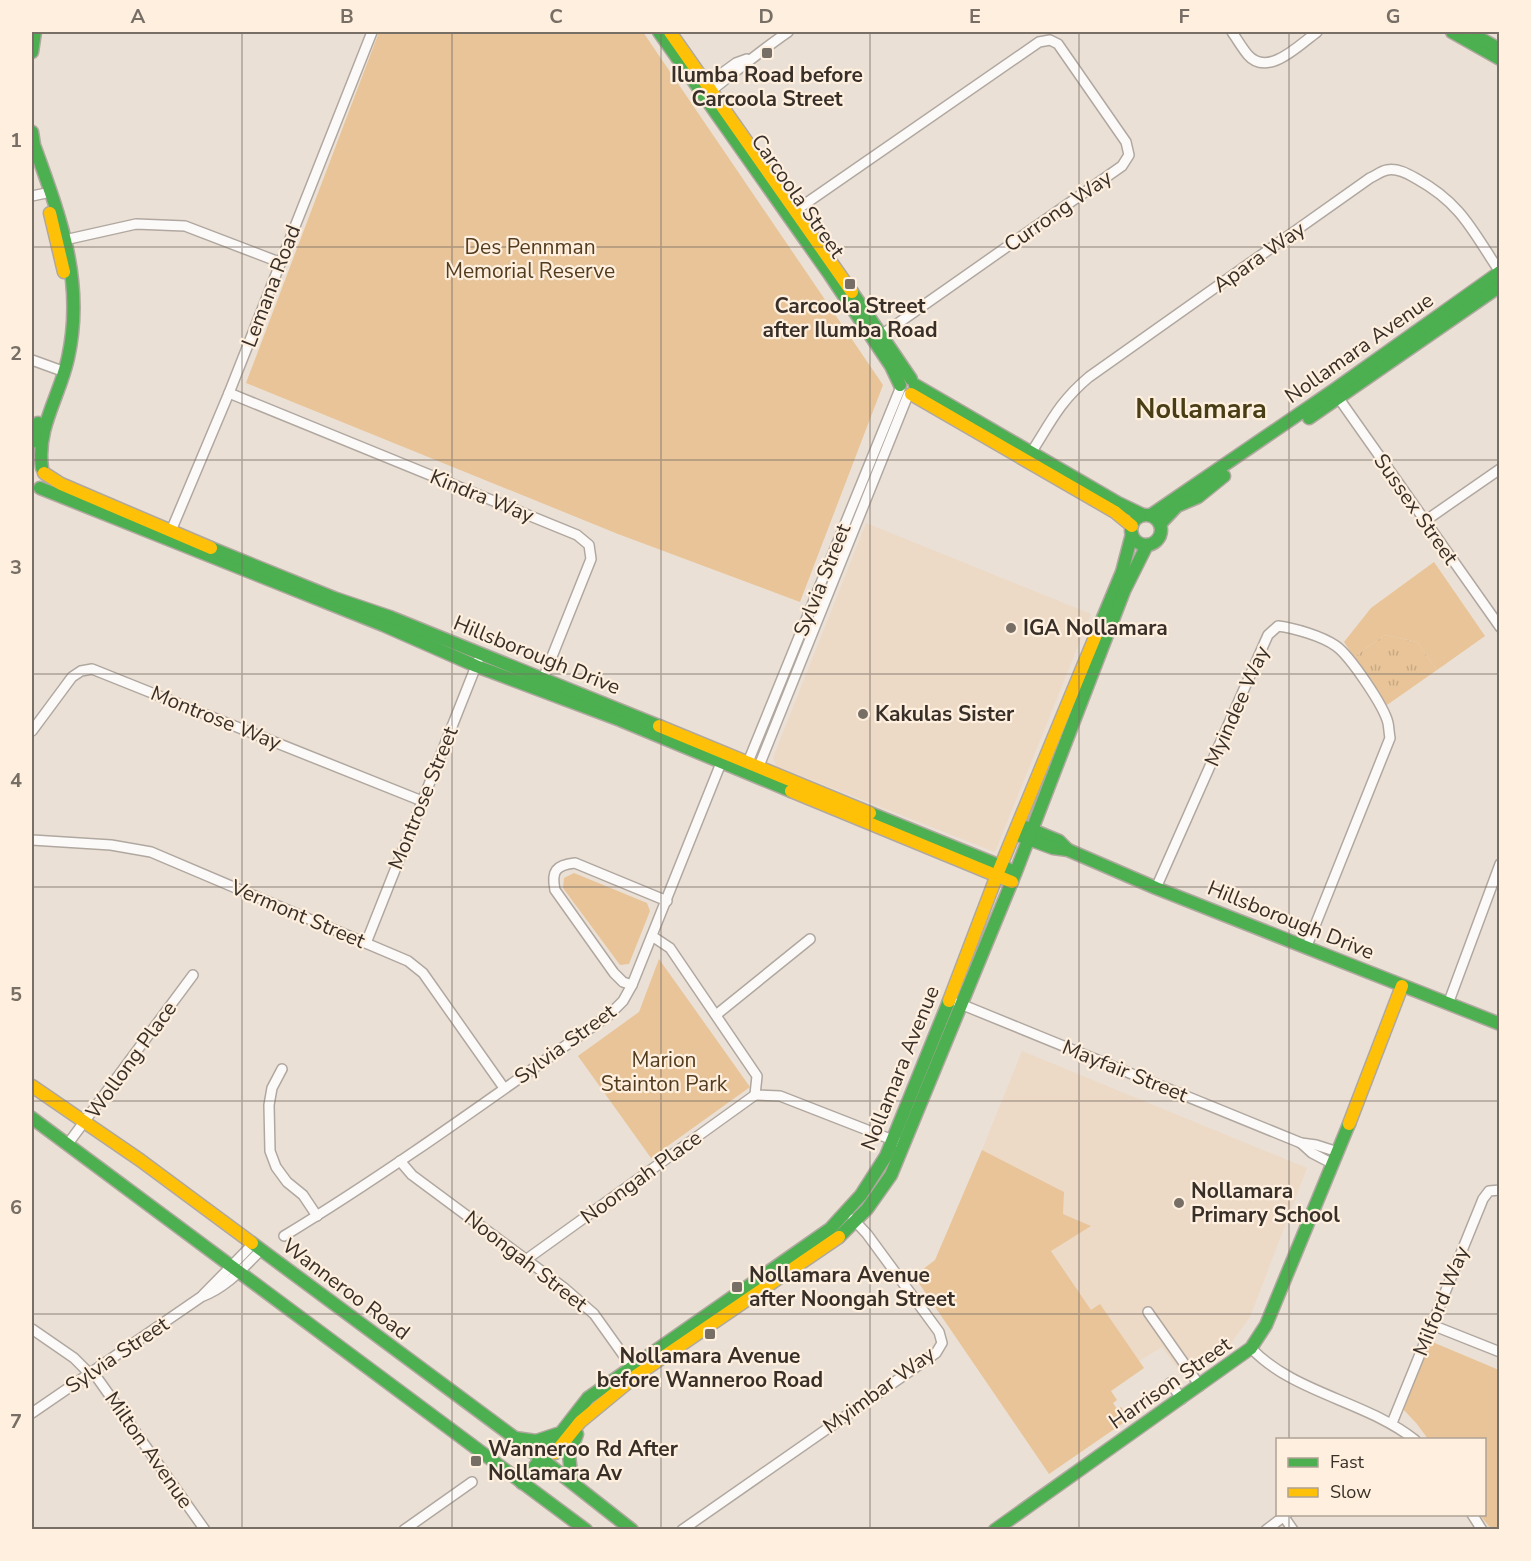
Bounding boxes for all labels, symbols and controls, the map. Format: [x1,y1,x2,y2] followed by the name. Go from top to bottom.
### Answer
[131,3,146,30] text: A
[340,3,354,30] text: B
[549,3,563,30] text: C
[758,3,774,30] text: D
[969,3,981,30] text: E
[1178,3,1190,30] text: F
[1386,3,1400,30] text: G
[760,46,774,60] marker: Ilumba Road before Carcoola Street
[671,61,863,113] place label: Ilumba Road before Carcoola Street
[10,127,22,154] text: 1
[745,128,851,264] street label: Carcoola Street
[999,163,1118,258] street label: Currong Way
[1207,215,1311,299] street label: Apara Way
[235,221,307,351] street label: Lemana Road
[445,233,615,285] park label: Des Pennman Memorial Reserve
[843,277,857,291] marker: Carcoola Street after Ilumba Road
[1279,286,1439,410] street label: Nollamara Avenue
[762,292,938,344] place label: Carcoola Street after Ilumba Road
[10,340,22,367] text: 2
[1135,391,1267,428] district label: Nollamara
[1367,448,1465,571] street label: Sussex Street
[426,462,538,530] street label: Kindra Way
[787,519,858,640] street label: Sylvia Street
[10,554,22,581] text: 3
[449,609,625,701] street label: Hillsborough Drive
[1023,614,1168,642] place label: IGA Nollamara
[1004,621,1018,635] marker: IGA Nollamara
[1198,641,1276,771] street label: Myindee Way
[147,679,286,757] street label: Montrose Way
[875,700,1015,728] place label: Kakulas Sister
[856,707,870,721] marker: Kakulas Sister
[382,722,465,874] street label: Montrose Street
[10,767,22,794] text: 4
[226,873,370,955] street label: Vermont Street
[1203,874,1379,966] street label: Hillsborough Drive
[10,981,22,1008] text: 5
[854,981,946,1155] street label: Nollamara Avenue
[79,996,183,1124] street label: Wollong Place
[509,997,622,1090] street label: Sylvia Street
[1058,1033,1193,1109] street label: Mayfair Street
[601,1046,728,1098] park label: Marion Stainton Park
[575,1124,707,1230] street label: Noongah Place
[1191,1177,1340,1229] place label: Nollamara Primary School
[10,1194,22,1221] text: 6
[1172,1196,1186,1210] marker: Nollamara Primary School
[459,1204,594,1318] street label: Noongah Street
[276,1232,416,1346] street label: Wanneroo Road
[1406,1242,1476,1360] street label: Milford Way
[749,1261,956,1313] place label: Nollamara Avenue after Noongah Street
[730,1280,744,1294] marker: Nollamara Avenue after Noongah Street
[60,1310,175,1400] street label: Sylvia Street
[703,1327,717,1341] marker: Nollamara Avenue before Wanneroo Road
[1103,1330,1237,1436] street label: Harrison Street
[818,1340,941,1440] street label: Myimbar Way
[597,1342,823,1394] place label: Nollamara Avenue before Wanneroo Road
[98,1386,200,1514] street label: Milton Avenue
[10,1408,22,1435] text: 7
[488,1435,679,1487] place label: Wanneroo Rd After Nollamara Av
[1276,1438,1486,1516] legend
[1330,1450,1365,1474] text: Fast
[469,1454,483,1468] marker: Wanneroo Rd After Nollamara Av
[1330,1480,1371,1504] text: Slow

